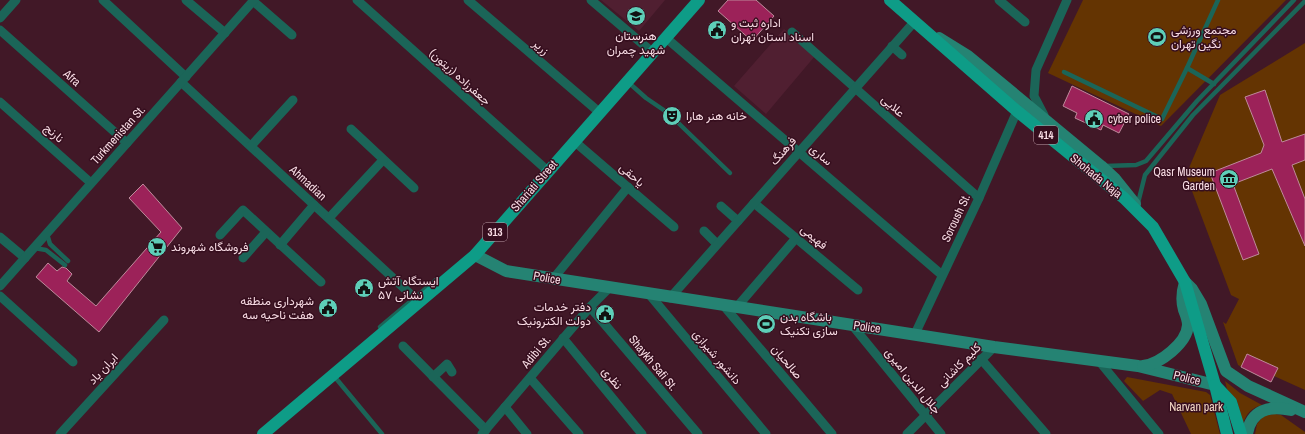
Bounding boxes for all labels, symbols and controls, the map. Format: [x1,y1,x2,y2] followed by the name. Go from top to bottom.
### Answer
[625,5,647,27] school or university icon: هنرستان شهید چمران
[731,15,814,45] place label: اداره ثبت و اسناد استان تهران
[706,19,728,41] public building icon: اداره ثبت و اسناد استان تهران
[1171,22,1236,52] place label: مجتمع ورزشی نگین تهران
[1146,26,1168,48] sports icon: مجتمع ورزشی نگین تهران
[607,28,665,58] place label: هنرستان شهید چمران
[529,35,553,59] street label: زریر
[426,45,494,109] street label: جعفرزاده (زیتون)
[59,65,84,90] street label: Afra
[878,91,908,121] street label: علایی
[87,102,149,168] street label: Turkmenistan St.
[661,105,683,127] theatre icon: خانه هنر هارا
[686,108,747,124] place label: خانه هنر هارا
[1083,108,1105,130] public building icon: cyber police
[1108,111,1161,127] place label: cyber police
[40,120,67,147] street label: نارنج
[1034,126,1058,144] road number: 414
[766,133,800,169] street label: فرهنگ
[806,141,836,169] street label: ساری
[1067,150,1126,202] street label: Shohada Naja
[507,157,561,215] street label: Shariati Street
[616,160,648,191] street label: یاحقی
[285,161,330,204] street label: Ahmadian
[1153,164,1215,194] place label: Qasr Museum Garden
[1218,168,1240,190] museum icon: Qasr Museum Garden
[938,191,974,245] street label: Soroush St.
[797,221,831,253] street label: فهیمی
[483,223,507,241] road number: 313
[146,236,168,258] supermarket icon: فروشگاه شهروند
[171,239,248,255] place label: فروشگاه شهروند
[532,268,562,288] street label: Police
[378,273,439,303] place label: ایستگاه آتش نشانی ۵۷
[353,277,375,299] public building icon: ایستگاه آتش نشانی ۵۷
[240,293,314,323] place label: شهرداری منطقه هفت ناحیه سه
[317,297,339,319] public building icon: شهرداری منطقه هفت ناحیه سه
[517,299,591,329] place label: دفتر خدمات دولت الکترونیک
[594,303,616,325] public building icon: دفتر خدمات دولت الکترونیک
[780,309,838,339] place label: باشگاه بدن سازی تکنیک
[755,313,777,335] sports icon: باشگاه بدن سازی تکنیک
[852,317,882,337] street label: Police
[689,326,745,388] street label: دانشور شیرازی
[517,332,554,372] street label: Adibi St.
[625,332,681,394] street label: Shaykh Safi St.
[933,339,985,391] street label: کلیم کاشانی
[768,341,806,383] street label: صالحیان
[881,345,945,417] street label: جلال الدین امیری
[85,350,121,388] street label: ایران یاد
[598,363,626,393] street label: نظری
[1172,367,1202,389] street label: Police
[1169,399,1223,415] park label: Narvan park

